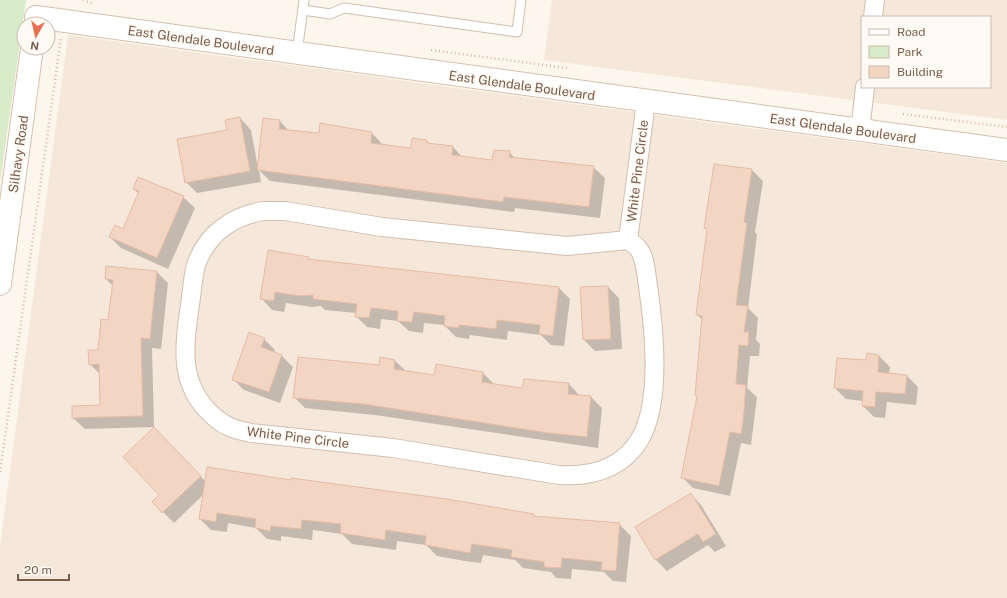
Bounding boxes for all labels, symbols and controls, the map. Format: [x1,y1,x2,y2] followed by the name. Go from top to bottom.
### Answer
[16,16,56,56] north arrow
[861,16,991,88] legend
[127,23,275,58] street label: East Glendale Boulevard
[897,25,925,39] text: Road
[30,39,40,52] text: N
[897,45,923,59] text: Park
[897,65,943,79] text: Building
[448,68,596,103] street label: East Glendale Boulevard
[769,111,917,146] street label: East Glendale Boulevard
[6,114,31,194] street label: Silhavy Road
[624,119,651,223] street label: White Pine Circle
[246,424,350,451] street label: White Pine Circle
[18,556,69,582] scale bar
[24,563,52,577] text: 20 m

